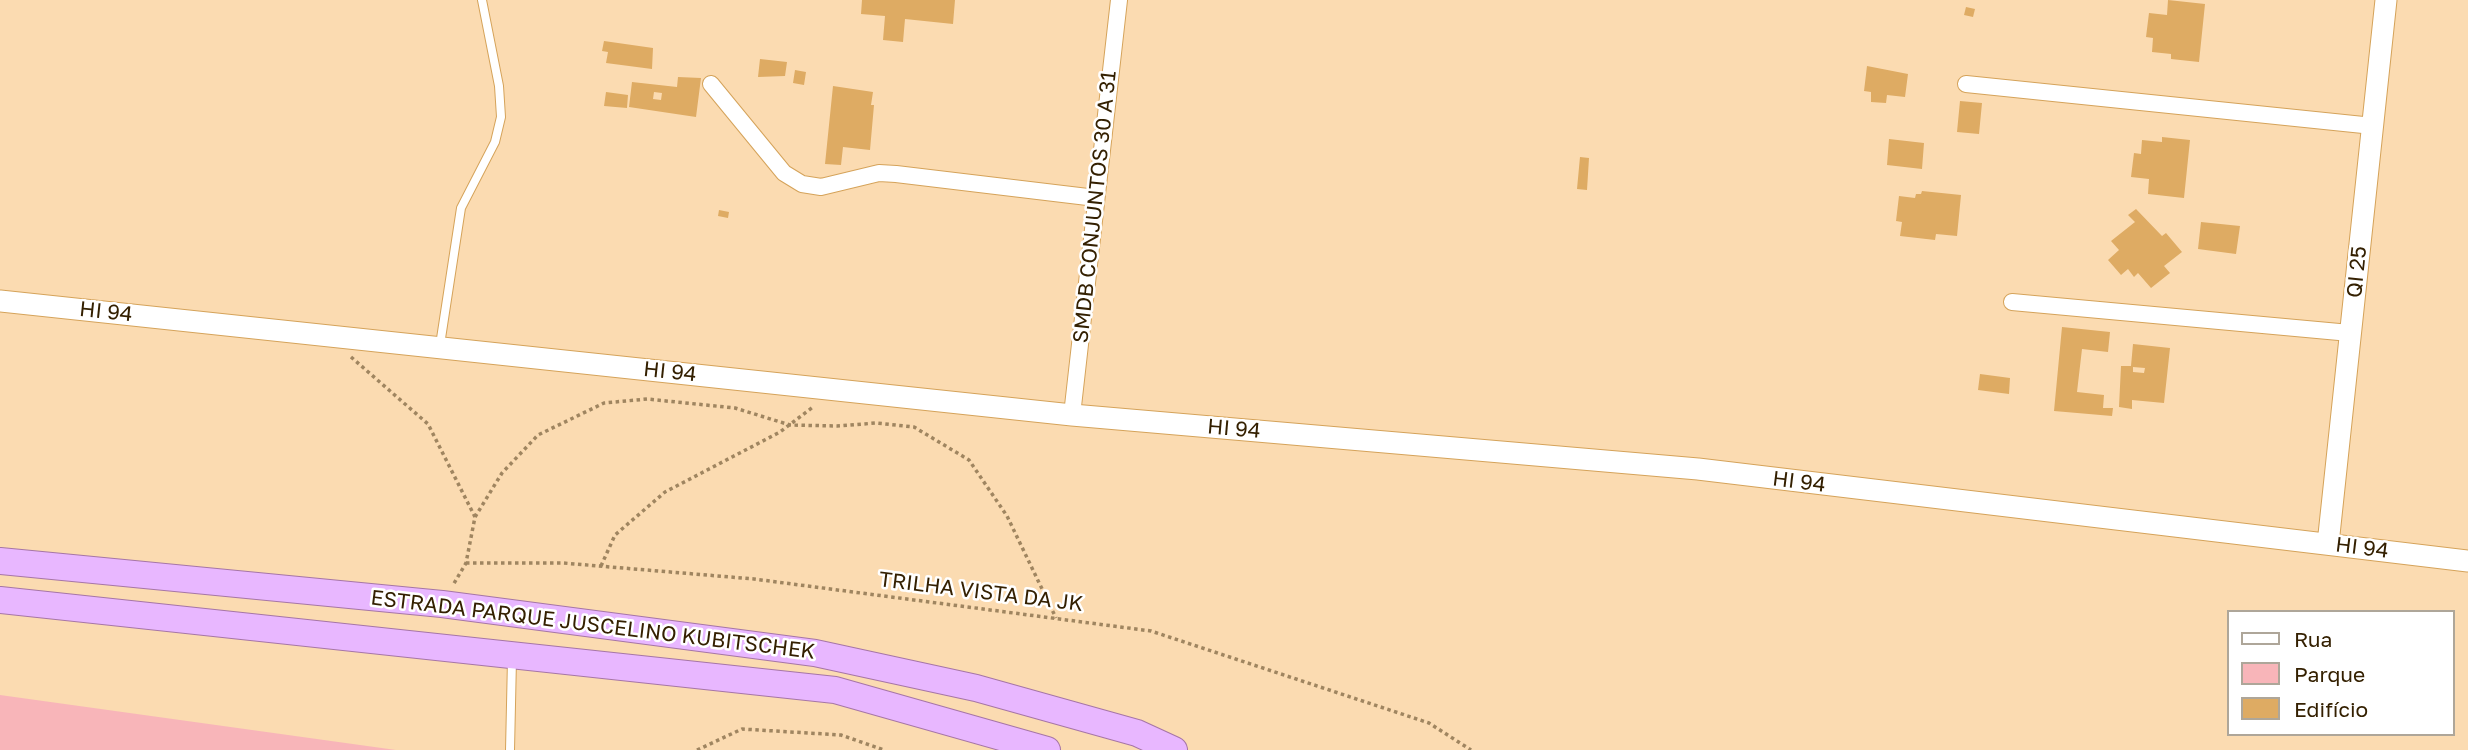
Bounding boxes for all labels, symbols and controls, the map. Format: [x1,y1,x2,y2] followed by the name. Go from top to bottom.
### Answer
[1068,70,1122,344] street label: SMDB CONJUNTOS 30 A 31
[2342,245,2372,299] street label: QI 25
[78,297,134,327] street label: HI 94
[642,357,698,387] street label: HI 94
[1206,414,1262,444] street label: HI 94
[1771,466,1827,498] street label: HI 94
[2334,532,2390,564] street label: HI 94
[878,567,1084,617] street label: TRILHA VISTA DA JK
[369,585,817,665] street label: ESTRADA PARQUE JUSCELINO KUBITSCHEK
[2226,610,2454,736] legend
[2294,626,2332,652] text: Rua
[2294,661,2365,687] text: Parque
[2294,696,2368,722] text: Edifício

